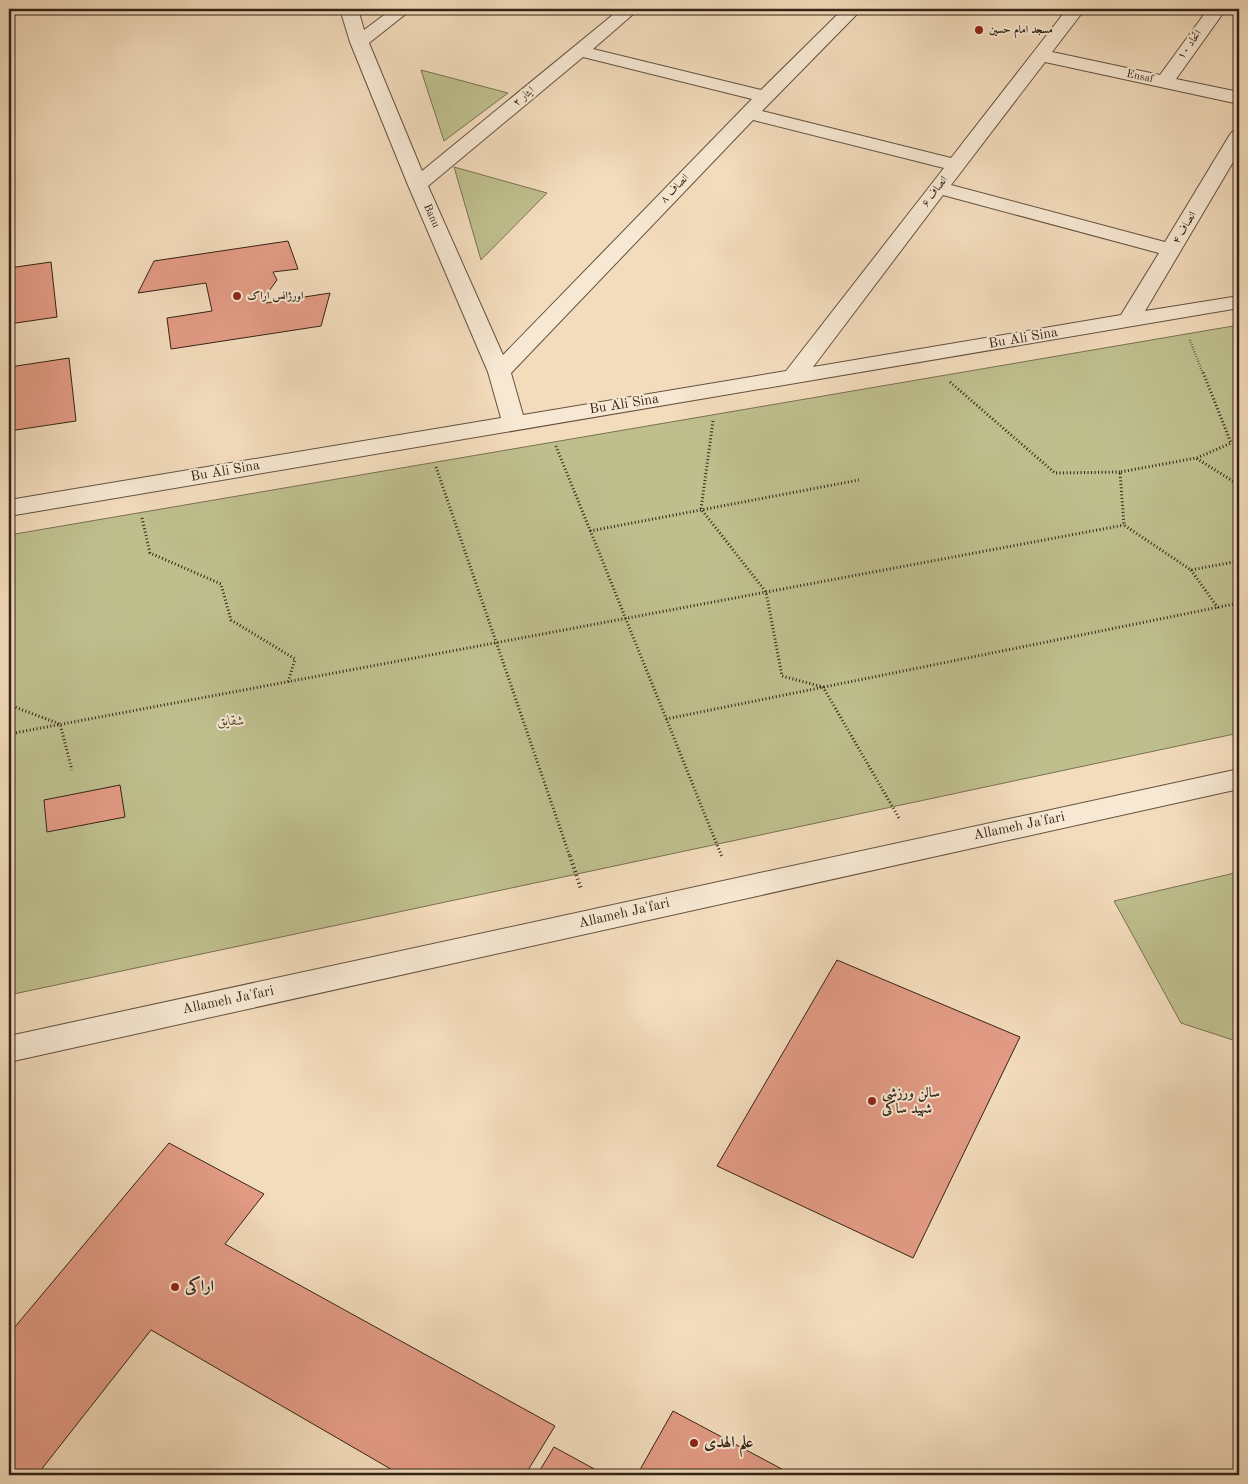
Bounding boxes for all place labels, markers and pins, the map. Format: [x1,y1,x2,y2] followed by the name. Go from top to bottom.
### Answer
[973,24,985,36] marker: مسجد امام حسین
[989,24,1053,39] place label: مسجد امام حسین
[231,290,243,302] marker: اورژانس اراک
[247,290,303,303] place label: اورژانس اراک
[881,1086,940,1118] place label: سالن ورزشی شهید ساکی
[866,1095,878,1107] marker: سالن ورزشی شهید ساکی
[184,1276,214,1296] place label: اراکی
[169,1281,181,1293] marker: اراکی
[704,1434,753,1458] place label: علم الهدی
[688,1437,700,1449] marker: علم الهدی

